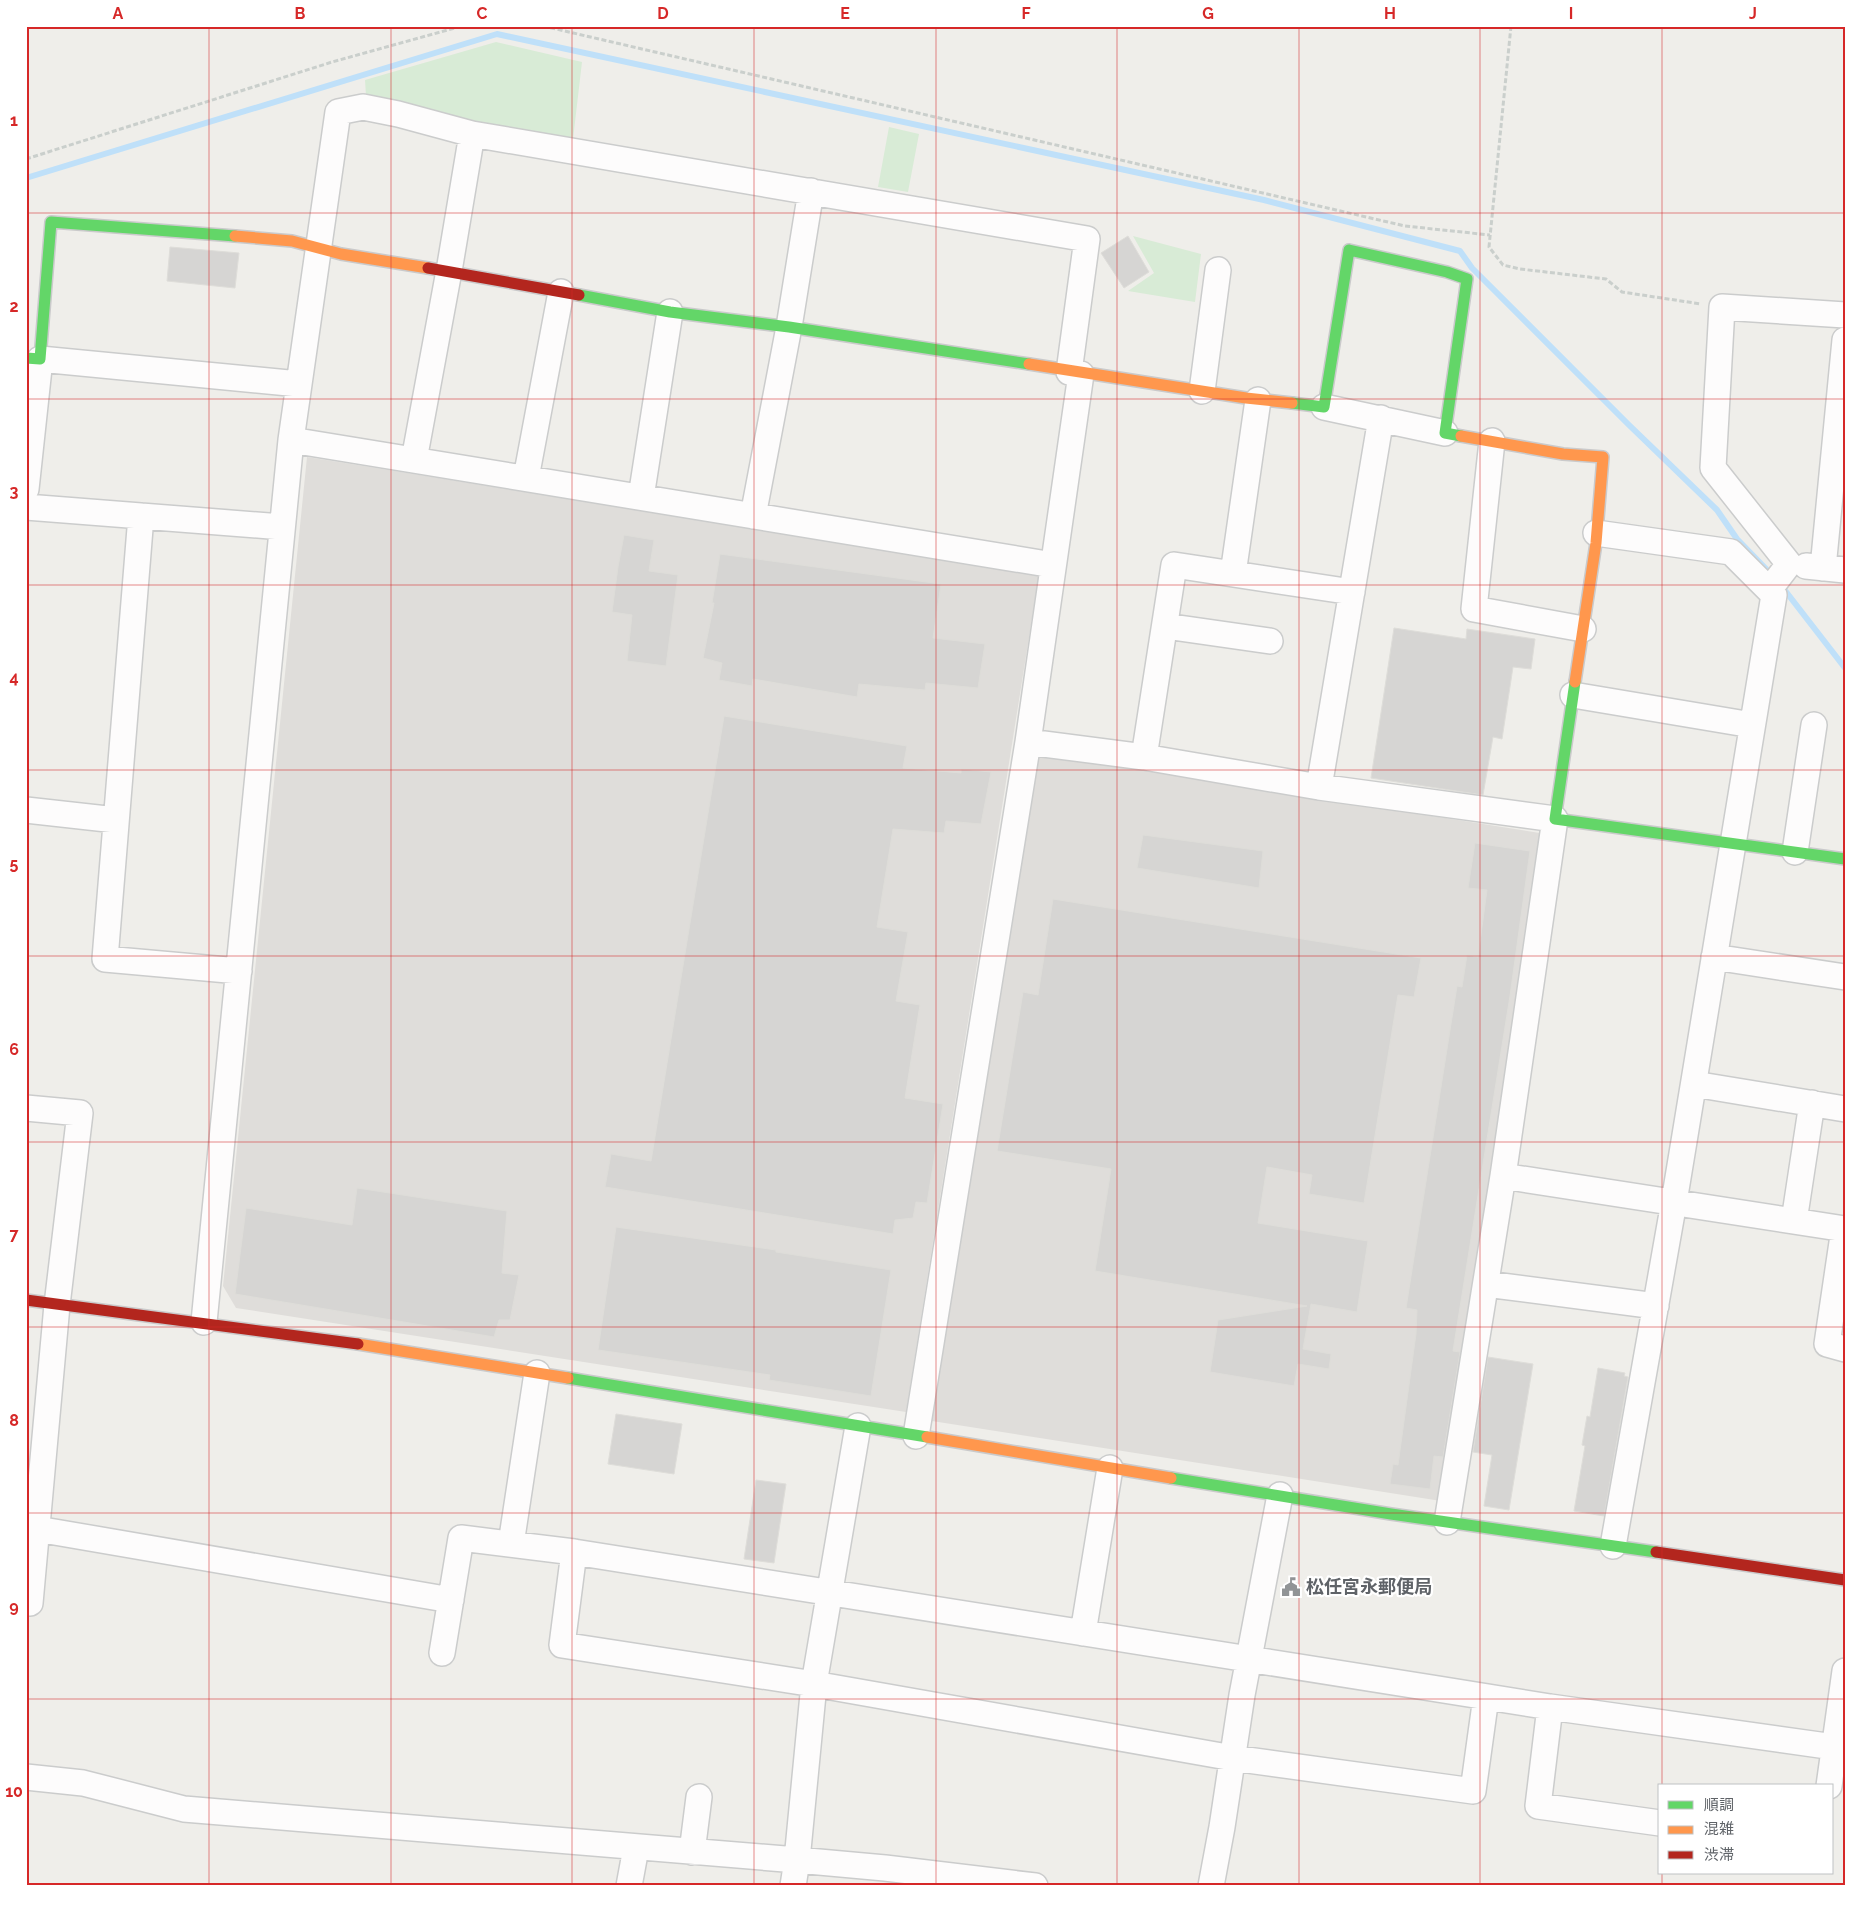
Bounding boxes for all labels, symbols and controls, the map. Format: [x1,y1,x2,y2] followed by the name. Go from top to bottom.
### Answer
[113,4,124,23] text: A
[295,4,306,23] text: B
[477,4,488,23] text: C
[657,4,669,23] text: D
[840,4,850,23] text: E
[1021,4,1031,23] text: F
[1202,4,1214,23] text: G
[1384,4,1396,23] text: H
[1569,4,1573,23] text: I
[1749,4,1757,23] text: J
[10,111,18,130] text: 1
[9,297,19,316] text: 2
[10,482,19,501] text: 3
[9,668,19,687] text: 4
[10,854,19,873] text: 5
[9,1040,19,1059] text: 6
[10,1225,19,1244] text: 7
[9,1411,19,1430] text: 8
[1280,1576,1302,1598] public building icon: 松任宮永郵便局
[1306,1576,1432,1597] place label: 松任宮永郵便局
[9,1597,19,1616] text: 9
[5,1782,23,1801] text: 10
[1658,1784,1834,1874] legend
[1704,1796,1734,1814] text: 順調
[1704,1820,1734,1838] text: 混雑
[1704,1846,1734,1864] text: 渋滞

